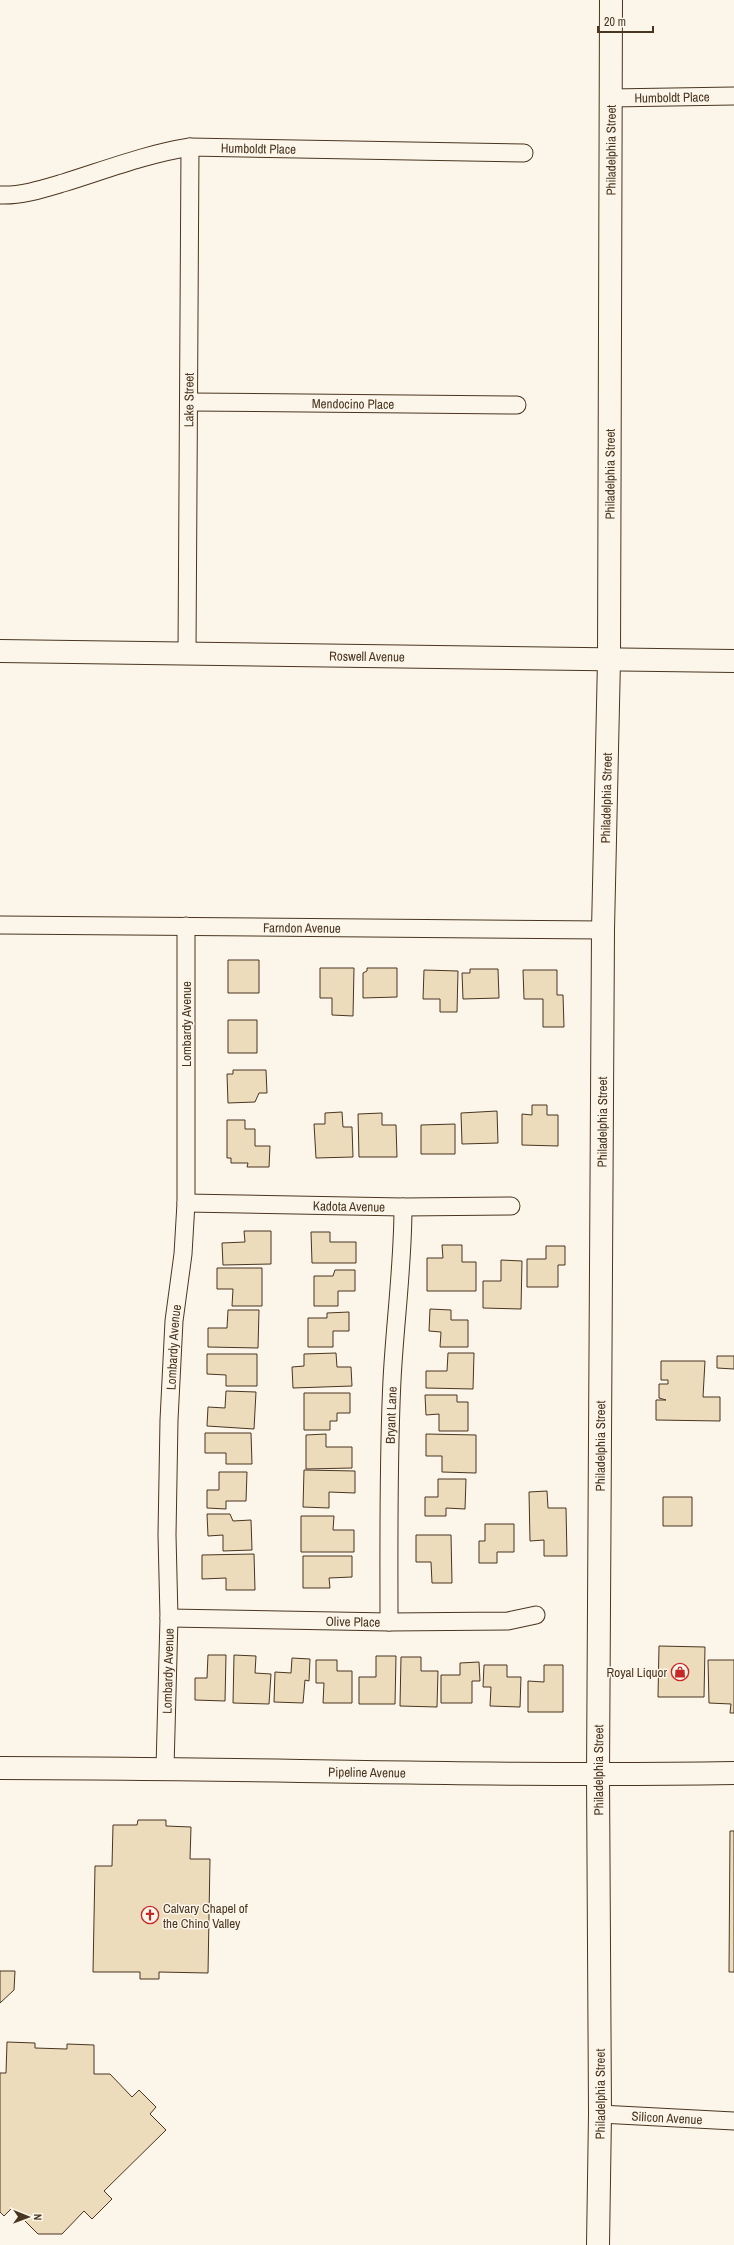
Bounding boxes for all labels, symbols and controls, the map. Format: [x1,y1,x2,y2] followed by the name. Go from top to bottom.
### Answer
[598,8,653,34] scale bar
[604,14,626,30] text: 20 m
[634,88,710,107] street label: Humboldt Place
[602,105,620,196] street label: Philadelphia Street
[221,140,296,158] street label: Humboldt Place
[180,373,198,427] street label: Lake Street
[312,395,394,413] street label: Mendocino Place
[601,429,619,520] street label: Philadelphia Street
[329,647,405,666] street label: Roswell Avenue
[597,752,616,844] street label: Philadelphia Street
[263,919,341,937] street label: Farndon Avenue
[178,981,195,1067] street label: Lombardy Avenue
[594,1077,611,1168] street label: Philadelphia Street
[313,1197,385,1216] street label: Kadota Avenue
[163,1303,185,1391] street label: Lombardy Avenue
[382,1386,401,1444] street label: Bryant Lane
[592,1401,609,1492] street label: Philadelphia Street
[326,1613,380,1631] street label: Olive Place
[158,1628,178,1714] street label: Lombardy Avenue
[670,1662,690,1682] shop icon: Royal Liquor
[607,1664,667,1681] place label: Royal Liquor
[590,1725,607,1815] street label: Philadelphia Street
[328,1763,406,1782] street label: Pipeline Avenue
[163,1900,248,1932] place label: Calvary Chapel of the Chino Valley
[140,1905,160,1925] church icon: Calvary Chapel of the Chino Valley
[592,2049,609,2140] street label: Philadelphia Street
[631,2108,703,2128] street label: Silicon Avenue
[8,2197,48,2237] north arrow
[31,2214,45,2221] text: N

